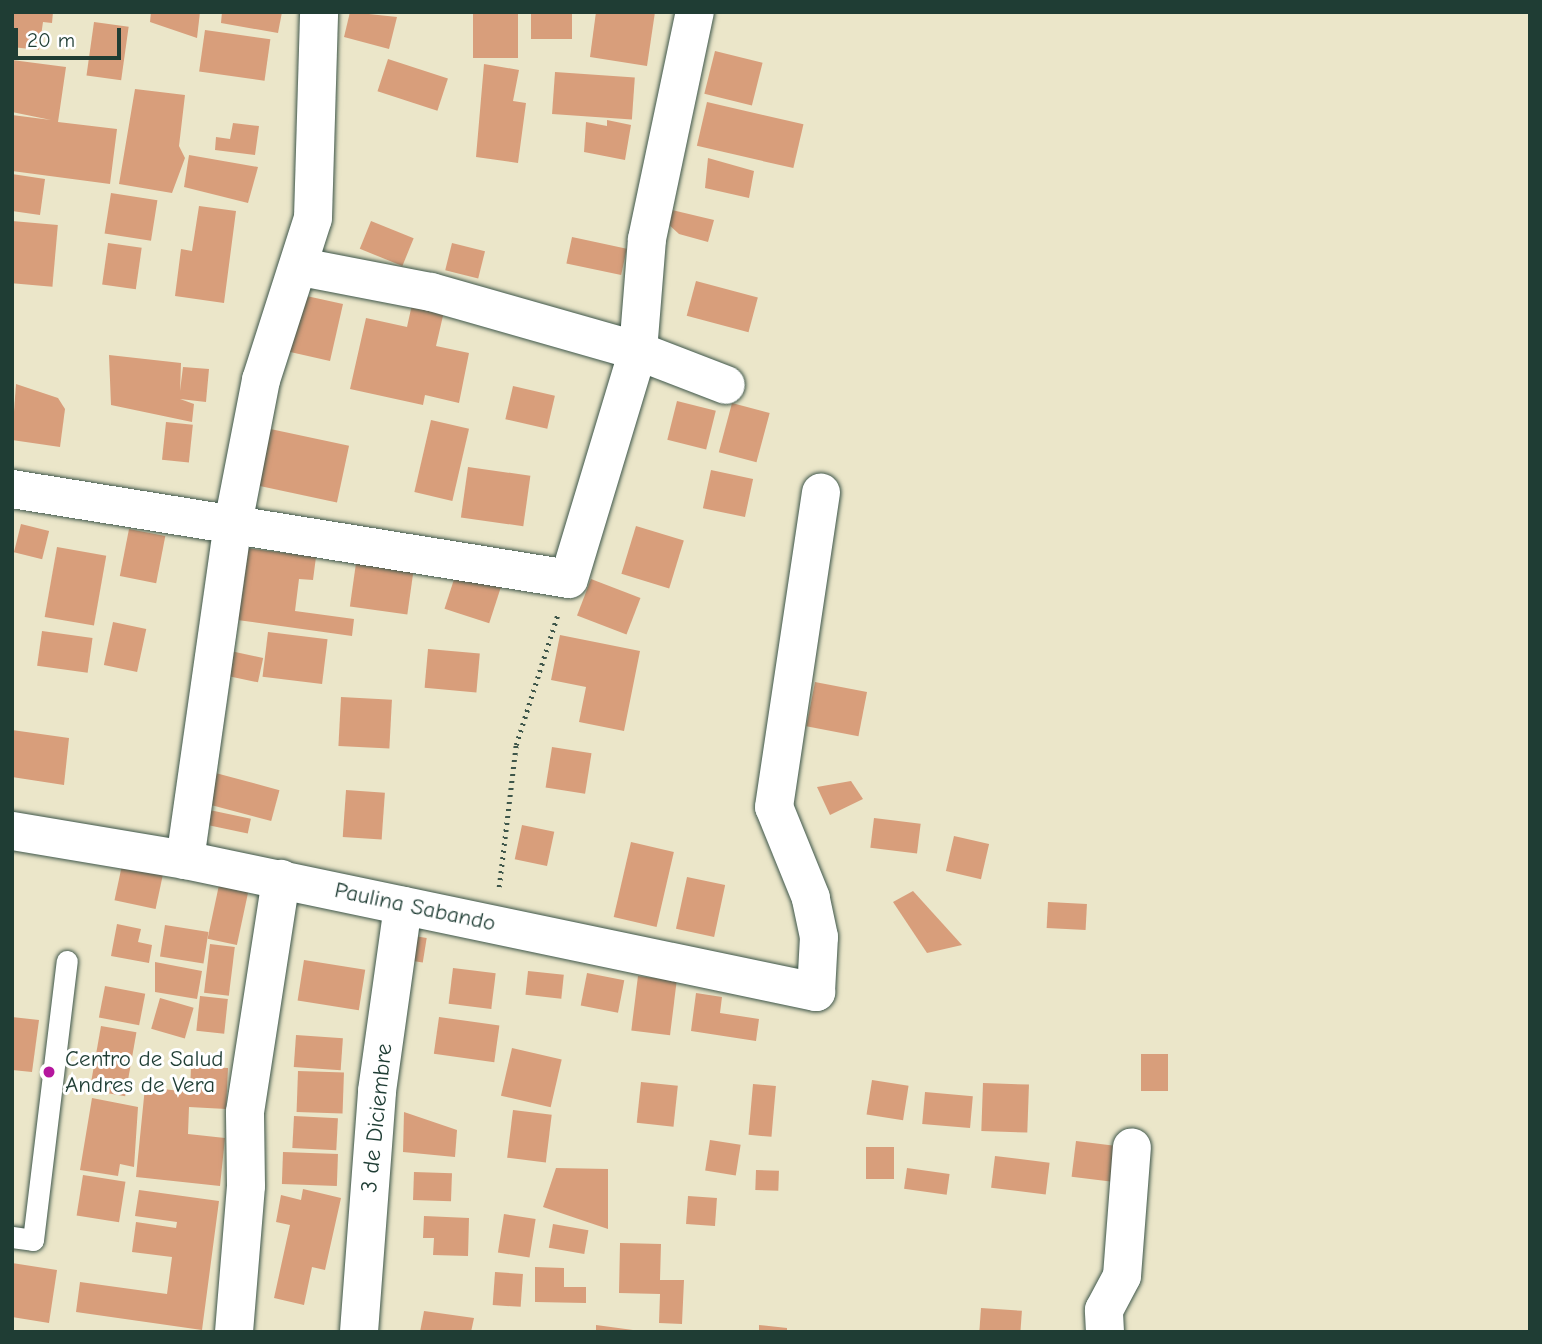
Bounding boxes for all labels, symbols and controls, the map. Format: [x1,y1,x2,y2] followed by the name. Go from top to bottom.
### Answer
[18,14,124,58] scale bar
[27,28,75,52] text: 20 m
[332,876,498,938] street label: Paulina Sabando
[355,1042,399,1194] street label: 3 de Diciembre
[65,1045,223,1099] place label: Centro de Salud Andres de Vera
[39,1062,59,1082] marker: Centro de Salud Andres de Vera

